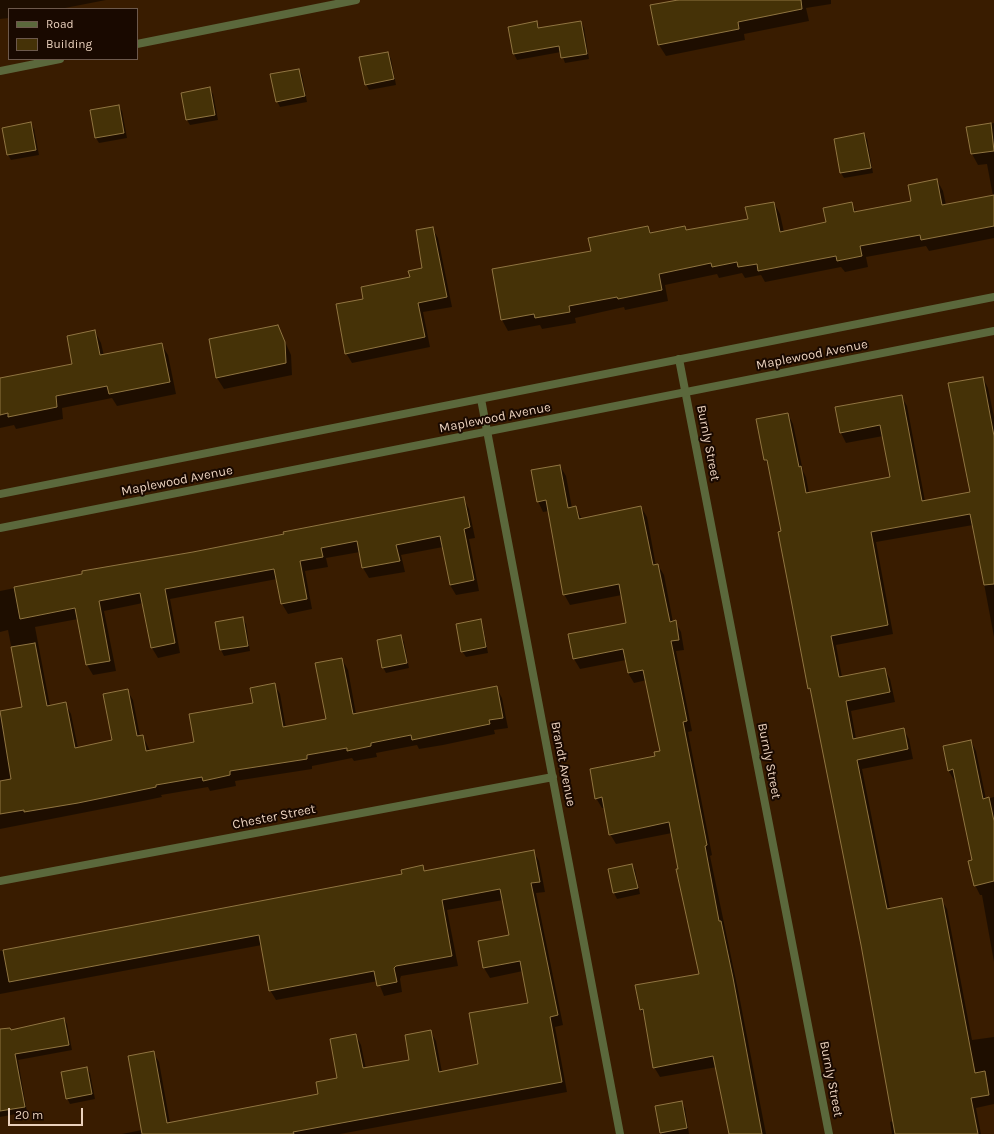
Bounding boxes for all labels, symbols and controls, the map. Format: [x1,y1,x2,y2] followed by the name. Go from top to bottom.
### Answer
[8,8,138,60] legend
[46,17,74,31] text: Road
[46,37,92,51] text: Building
[755,337,869,373] street label: Maplewood Avenue
[438,400,552,436] street label: Maplewood Avenue
[693,404,723,482] street label: Burnly Street
[120,463,234,499] street label: Maplewood Avenue
[547,720,579,808] street label: Brandt Avenue
[754,722,784,800] street label: Burnly Street
[231,801,317,833] street label: Chester Street
[816,1040,846,1118] street label: Burnly Street
[10,1100,85,1126] scale bar
[15,1108,43,1122] text: 20 m

